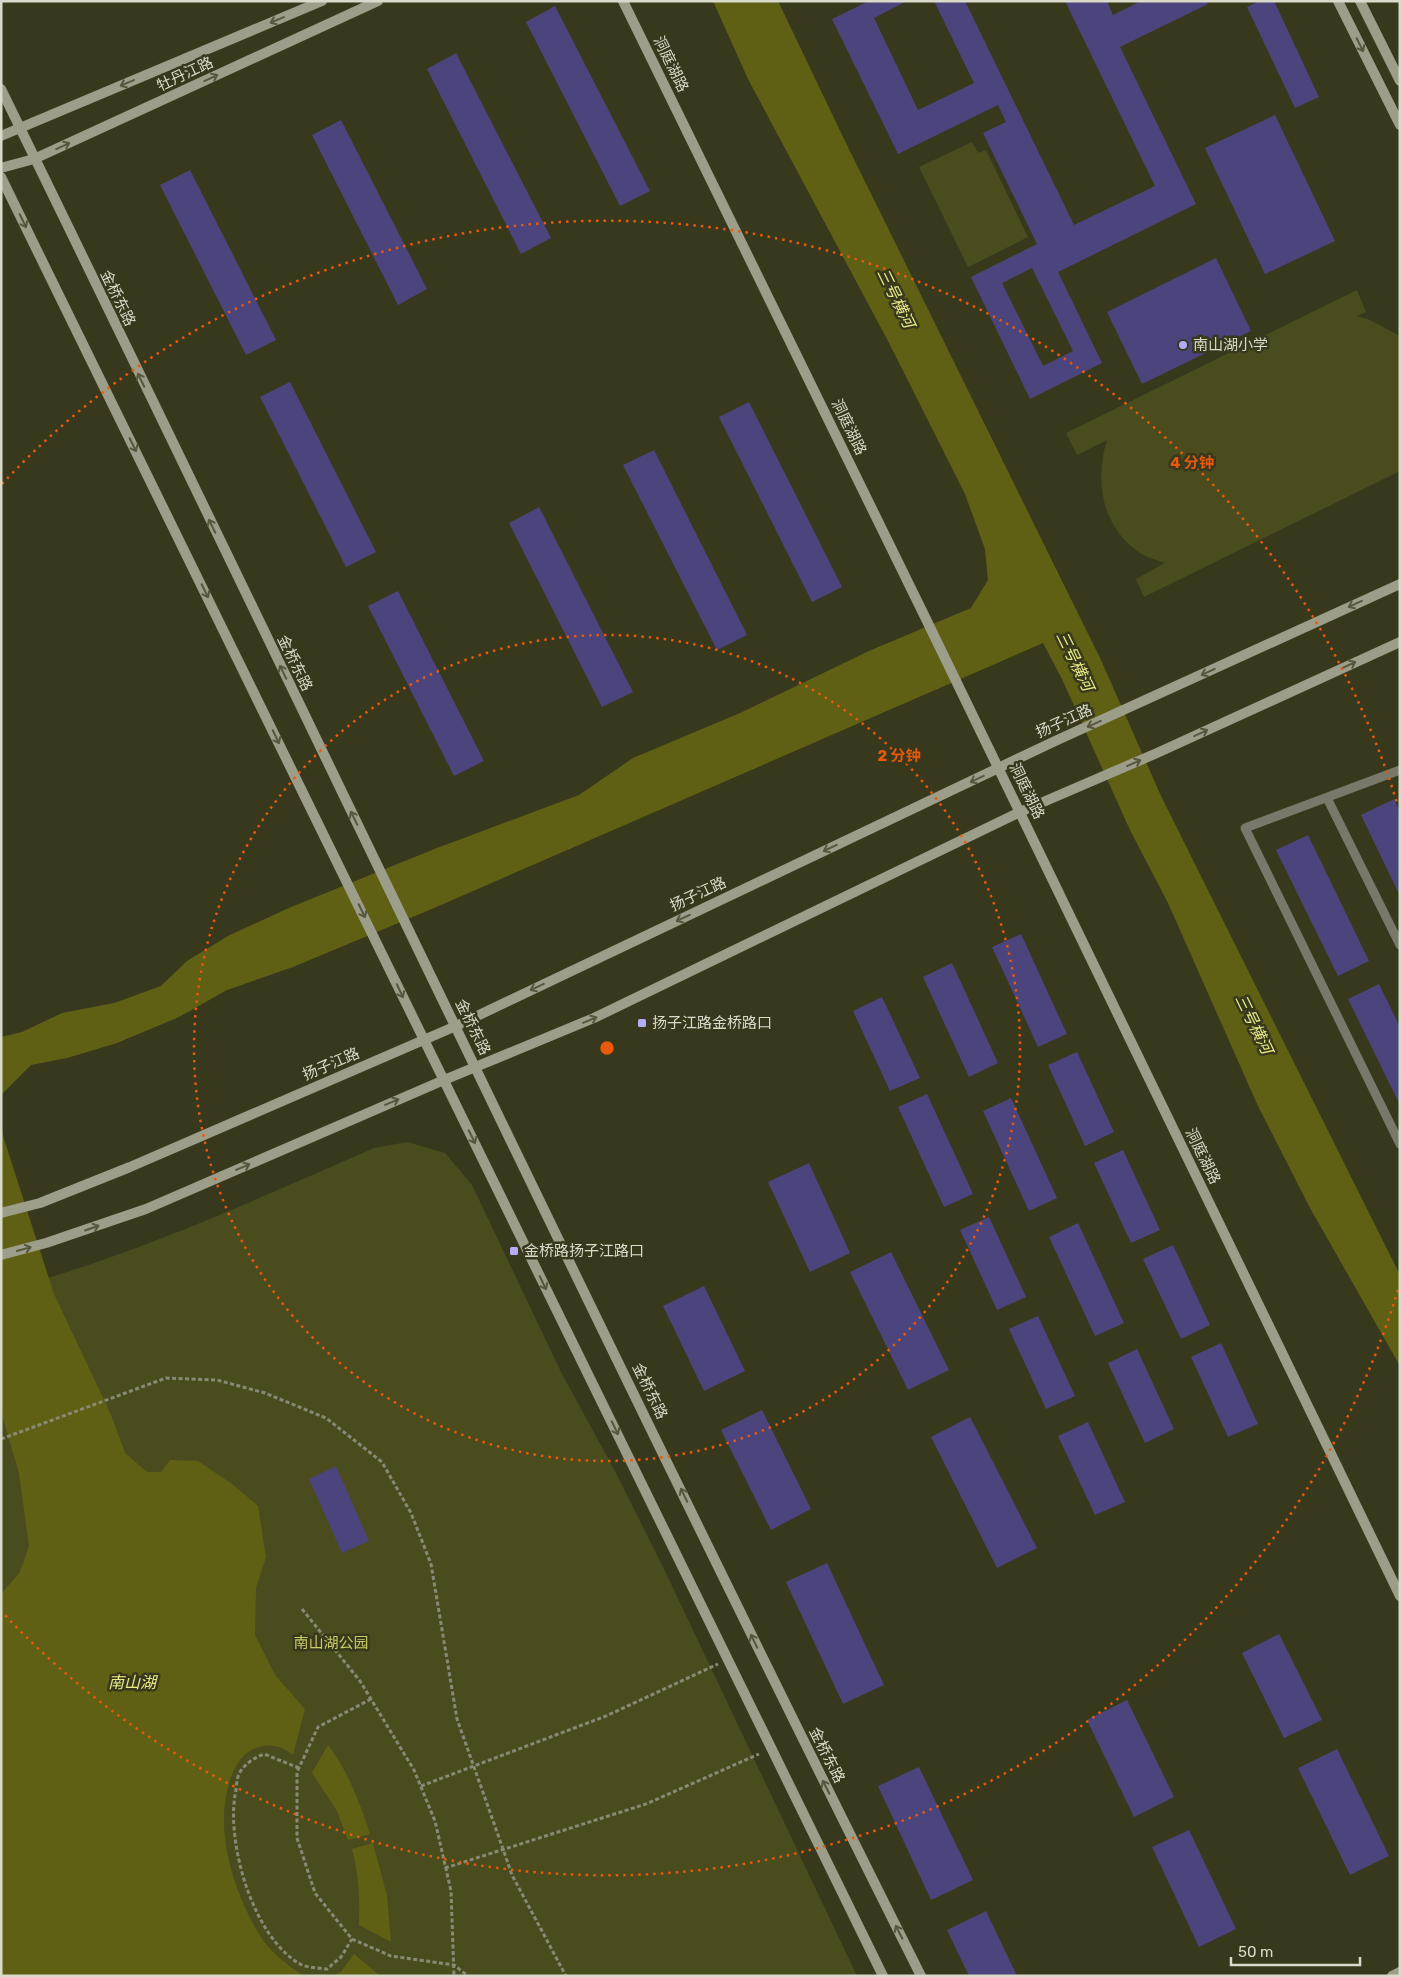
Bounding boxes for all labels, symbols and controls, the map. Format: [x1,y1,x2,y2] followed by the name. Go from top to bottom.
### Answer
[270,16,285,25] one-way arrow
[650,33,692,95] street label: 洞庭湖路
[1356,37,1365,52] one-way arrow
[154,53,216,95] street label: 牡丹江路
[203,73,218,82] one-way arrow
[120,78,135,88] one-way arrow
[55,140,70,150] one-way arrow
[18,213,28,228] one-way arrow
[873,265,920,334] water label: 三号横河
[97,267,139,329] street label: 金桥东路
[1193,336,1268,354] place label: 南山湖小学
[1177,339,1189,351] marker: 南山湖小学
[136,373,145,388] one-way arrow
[828,396,870,458] street label: 洞庭湖路
[129,437,138,452] one-way arrow
[1170,454,1214,472] text: 4 分钟
[207,519,216,534] one-way arrow
[201,583,210,598] one-way arrow
[1348,600,1363,610] one-way arrow
[1052,628,1099,697] water label: 三号横河
[274,632,316,694] street label: 金桥东路
[1341,660,1356,669] one-way arrow
[278,665,288,680] one-way arrow
[1201,668,1216,678] one-way arrow
[1033,701,1095,741] street label: 扬子江路
[1087,720,1102,730] one-way arrow
[1194,728,1209,738] one-way arrow
[272,729,281,744] one-way arrow
[878,747,920,765] text: 2 分钟
[1127,758,1142,767] one-way arrow
[1006,760,1048,822] street label: 洞庭湖路
[970,775,985,784] one-way arrow
[349,811,359,826] one-way arrow
[823,844,838,854] one-way arrow
[667,873,729,915] street label: 扬子江路
[357,903,367,918] one-way arrow
[676,913,691,923] one-way arrow
[396,983,405,998] one-way arrow
[529,983,544,993] one-way arrow
[1231,991,1278,1060] water label: 三号横河
[452,996,494,1058] street label: 金桥东路
[582,1014,597,1024] one-way arrow
[652,1014,772,1032] place label: 扬子江路金桥路口
[636,1017,648,1029] marker: 扬子江路金桥路口
[598,1039,616,1057] centre of rings
[300,1044,362,1084] street label: 扬子江路
[384,1097,399,1107] one-way arrow
[1182,1125,1224,1187] street label: 洞庭湖路
[467,1129,477,1144] one-way arrow
[235,1161,250,1171] one-way arrow
[84,1222,100,1232] one-way arrow
[524,1242,644,1260] place label: 金桥路扬子江路口
[15,1244,31,1254] one-way arrow
[508,1245,520,1257] marker: 金桥路扬子江路口
[538,1275,548,1290] one-way arrow
[629,1360,671,1422] street label: 金桥东路
[610,1421,620,1436] one-way arrow
[678,1488,688,1503] one-way arrow
[293,1634,369,1652] park label: 南山湖公园
[749,1634,759,1649] one-way arrow
[108,1673,159,1692] water label: 南山湖
[805,1724,849,1786] street label: 金桥东路
[821,1780,830,1795] one-way arrow
[894,1925,903,1940] one-way arrow
[1231,1934,1360,1966] scale bar
[1238,1943,1273,1961] text: 50 m

